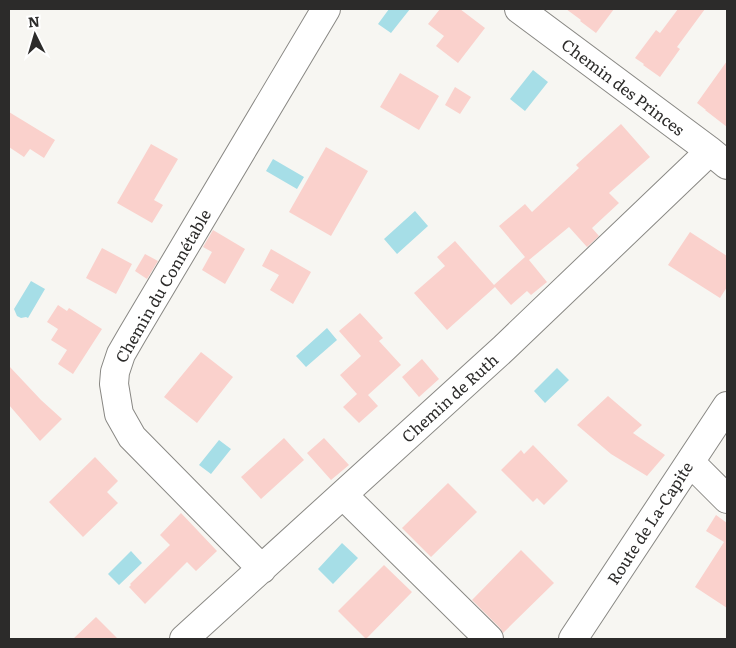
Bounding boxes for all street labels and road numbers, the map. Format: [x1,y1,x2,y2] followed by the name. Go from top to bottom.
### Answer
[557,32,690,141] street label: Chemin des Princes
[108,204,216,367] street label: Chemin du Connétable
[396,347,503,447] street label: Chemin de Ruth
[600,456,698,589] street label: Route de La-Capite

